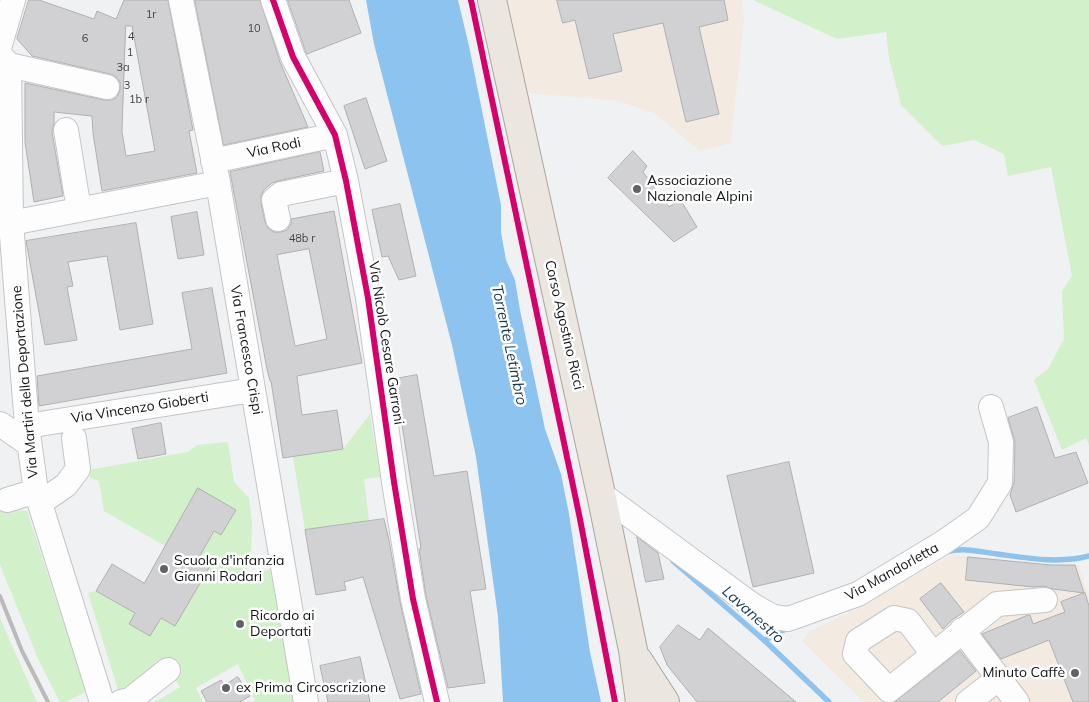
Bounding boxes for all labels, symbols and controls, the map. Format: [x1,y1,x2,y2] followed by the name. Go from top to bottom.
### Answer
[146,8,156,22] house number: 1r
[247,22,261,36] house number: 10
[128,30,134,44] house number: 4
[82,32,88,46] house number: 6
[127,46,133,60] house number: 1
[116,61,130,75] house number: 3a
[124,79,130,93] house number: 3
[129,93,149,107] house number: 1b r
[246,134,302,162] street label: Via Rodi
[647,173,753,206] place label: Associazione Nazionale Alpini
[631,183,643,195] marker: Associazione Nazionale Alpini
[289,232,315,246] house number: 48b r
[541,259,587,391] street label: Corso Agostino Ricci
[365,260,407,426] street label: Via Nicolò Cesare Garroni
[487,283,531,407] water label: Torrente Letimbro
[226,284,266,416] street label: Via Francesco Crispi
[8,285,42,479] street label: Via Martiri della Deportazione
[70,389,210,427] street label: Via Vincenzo Gioberti
[842,539,942,605] street label: Via Mandorletta
[174,553,284,586] place label: Scuola d'infanzia Gianni Rodari
[158,563,170,575] marker: Scuola d'infanzia Gianni Rodari
[718,582,788,648] water label: Lavanestro
[250,608,315,640] place label: Ricordo ai Deportati
[234,618,246,630] marker: Ricordo ai Deportati
[982,665,1065,681] place label: Minuto Caffè
[1069,667,1081,679] marker: Minuto Caffè
[236,680,386,696] place label: ex Prima Circoscrizione
[220,682,232,694] marker: ex Prima Circoscrizione

